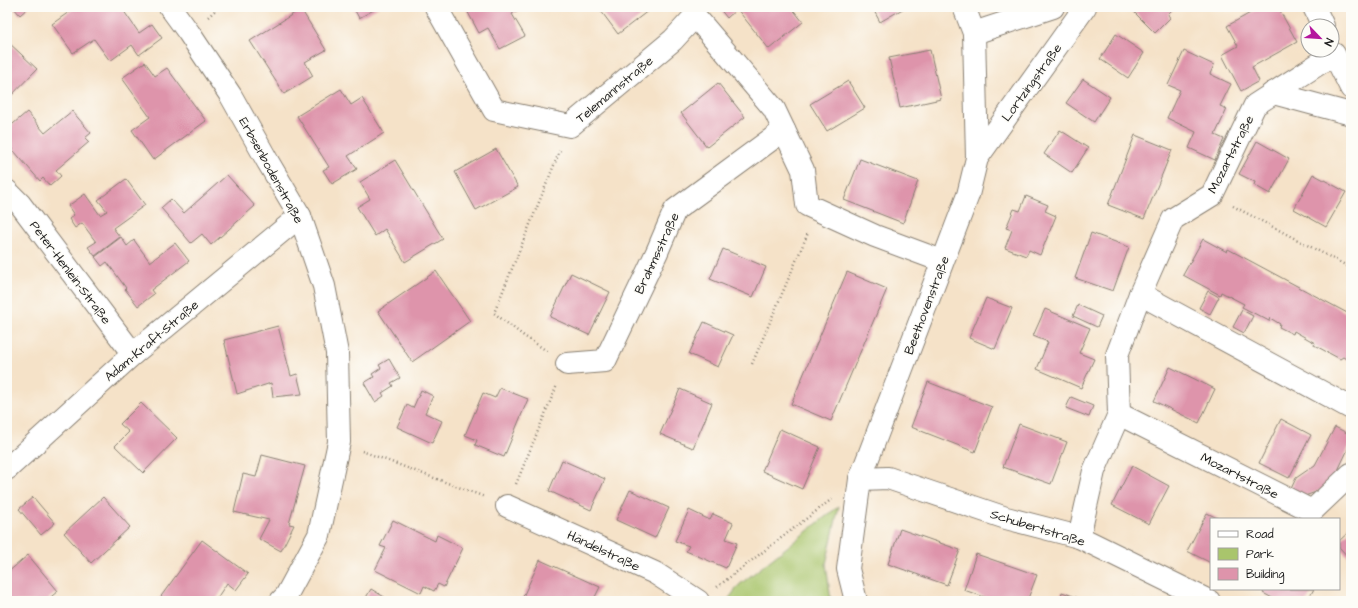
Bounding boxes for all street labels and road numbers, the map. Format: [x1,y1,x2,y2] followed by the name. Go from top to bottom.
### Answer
[997,40,1067,126] street label: Lortzingstraße
[572,52,657,127] street label: Telemannstraße
[1203,112,1258,197] street label: Mozartstraße
[234,114,308,227] street label: Erbsenbodenstraße
[630,210,684,297] street label: Brahmsstraße
[25,217,115,328] street label: Peter-Henlein-Straße
[900,253,954,357] street label: Beethovenstraße
[101,296,203,386] street label: Adam-Kraft-Straße
[1197,448,1282,503] street label: Mozartstraße
[988,505,1087,551] street label: Schubertstraße
[564,526,643,576] street label: Händelstraße

